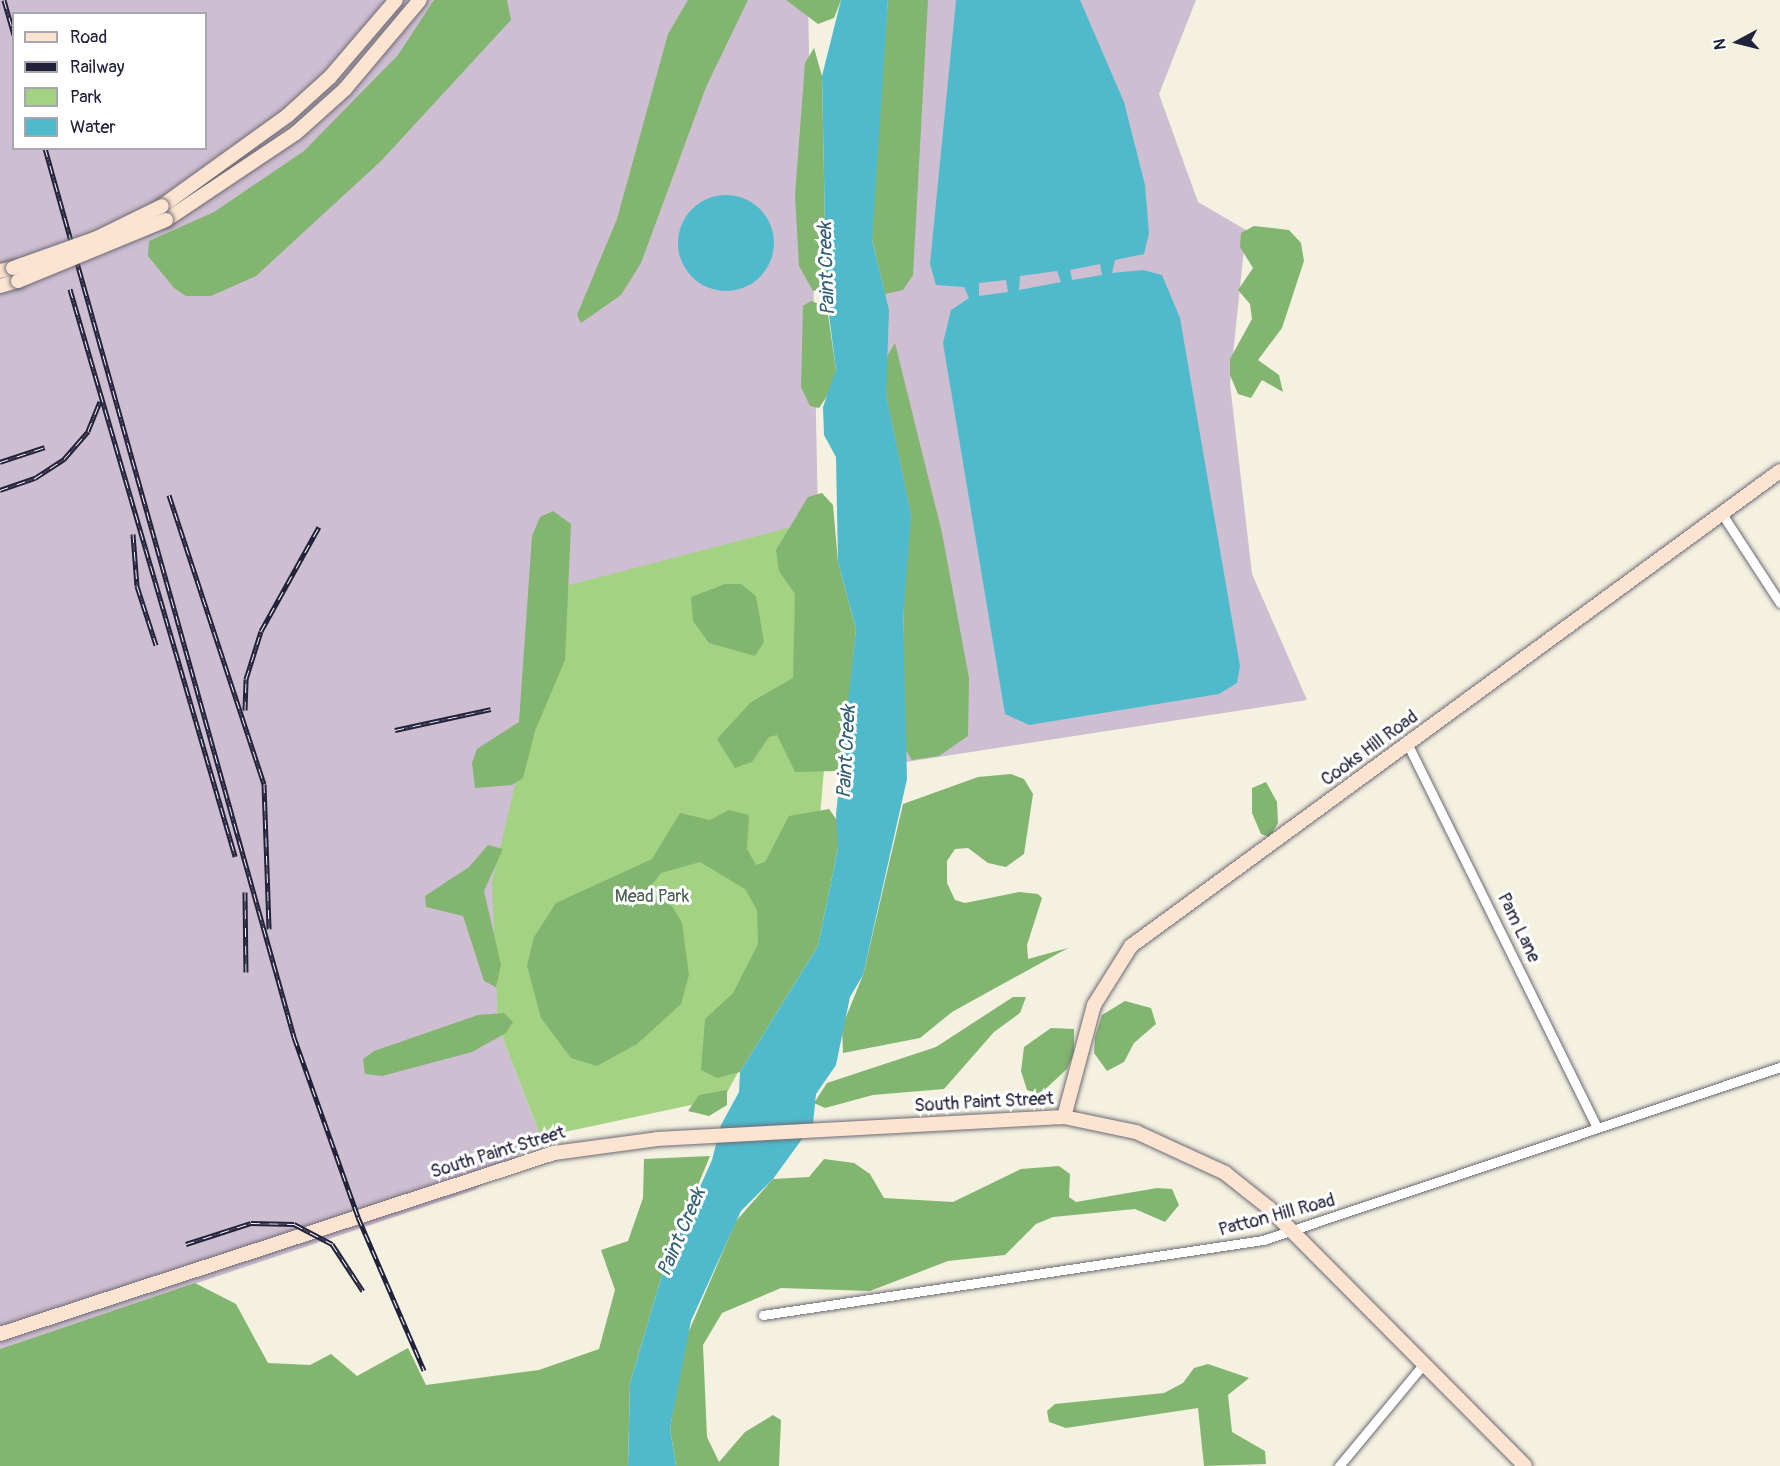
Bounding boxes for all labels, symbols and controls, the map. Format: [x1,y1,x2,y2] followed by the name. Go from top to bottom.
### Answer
[12,12,207,150] legend
[1708,12,1768,72] north arrow
[70,26,107,49] text: Road
[1710,38,1731,51] text: N
[70,56,125,79] text: Railway
[70,86,102,109] text: Park
[70,116,116,139] text: Water
[812,222,840,316] water label: Paint Creek
[832,705,860,799] water label: Paint Creek
[1317,707,1423,791] street label: Cooks Hill Road
[615,886,689,908] park label: Mead Park
[1492,890,1544,966] street label: Pam Lane
[914,1089,1054,1117] street label: South Paint Street
[428,1122,568,1184] street label: South Paint Street
[652,1184,710,1280] water label: Paint Creek
[1216,1190,1338,1242] street label: Patton Hill Road

